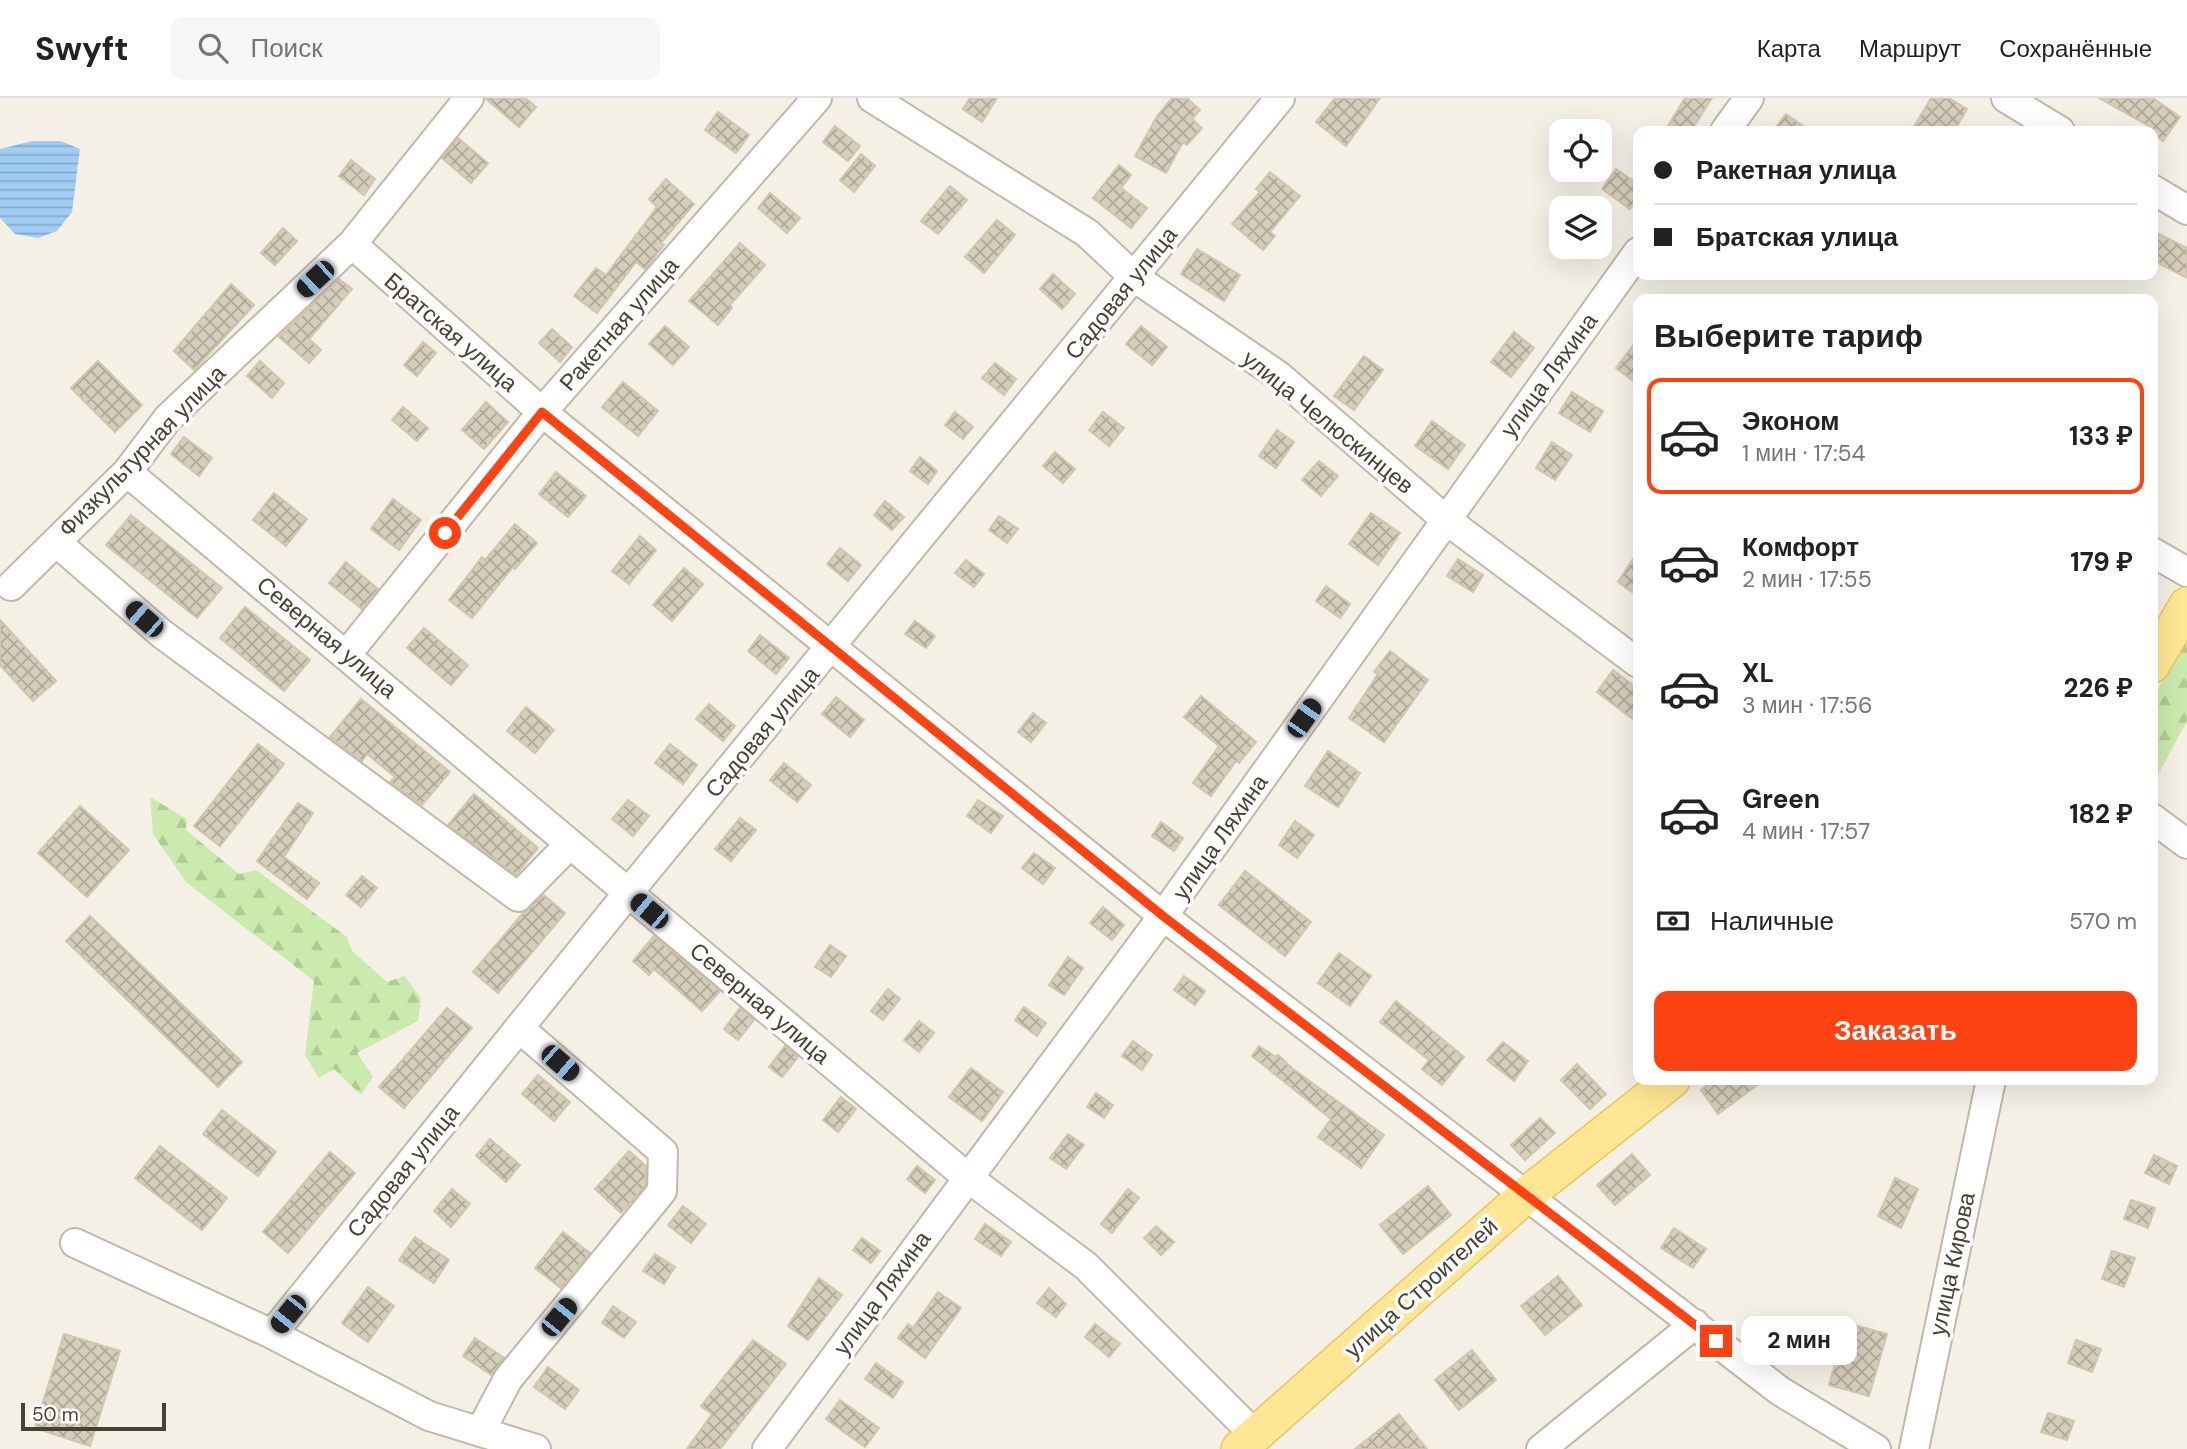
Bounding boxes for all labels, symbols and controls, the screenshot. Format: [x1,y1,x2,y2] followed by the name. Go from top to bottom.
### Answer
[170,17,660,80] search box
[35,27,128,70] text: Swyft
[194,29,232,67] icon: search
[250,31,323,65] text: Поиск
[1757,33,1821,64] text: Карта
[1859,33,1961,64] text: Маршрут
[1999,33,2152,64] text: Сохранённые
[1549,119,1612,259] map controls
[1549,119,1612,182] button: locate
[1696,153,1896,187] text: Ракетная улица
[1549,196,1612,259] button: layers
[1058,220,1184,366] street label: Садовая улица
[1696,220,1898,254] text: Братская улица
[553,251,685,397] street label: Ракетная улица
[293,257,338,301] car
[378,266,524,398] street label: Братская улица
[1494,307,1604,443] street label: улица Ляхина
[1654,315,1923,357] text: Выберите тариф
[1236,344,1420,500] street label: улица Челюскинцев
[52,358,232,543] street label: Физкультурная улица
[1742,404,1840,438] text: Эконом
[1658,405,1721,468] icon: car
[2069,419,2133,453] text: 133 ₽
[1742,438,1866,468] text: 1 мин · 17:54
[429,517,461,549] route start
[1742,530,1859,564] text: Комфорт
[1658,531,1721,594] icon: car
[2070,545,2133,579] text: 179 ₽
[1742,564,1872,594] text: 2 мин · 17:55
[251,570,404,705] street label: Северная улица
[122,597,167,641] car
[1742,656,1774,690] text: XL
[1658,657,1721,720] icon: car
[698,660,826,804] street label: Садовая улица
[2063,671,2133,705] text: 226 ₽
[1742,690,1872,720] text: 3 мин · 17:56
[1284,695,1325,741] car
[1166,768,1274,906] street label: улица Ляхина
[1742,782,1820,816] text: Green
[1658,783,1721,846] icon: car
[2069,797,2133,831] text: 182 ₽
[1742,816,1870,846] text: 4 мин · 17:57
[627,889,672,933] car
[1654,902,1692,940] icon: cash
[1710,904,1834,938] text: Наличные
[2069,906,2137,936] text: 570 m
[684,936,837,1071] street label: Северная улица
[1654,991,2137,1071] button: Заказать
[538,1041,583,1085] car
[340,1098,466,1244] street label: Садовая улица
[1922,1189,1982,1338] street label: улица Кирова
[1338,1211,1504,1365] street label: улица Строителей
[827,1225,937,1361] street label: улица Ляхина
[267,1291,310,1337] car
[538,1294,581,1340] car
[1740,1316,1856,1366] callout: 2 мин
[1700,1325,1732,1357] route end
[1767,1325,1831,1355] text: 2 мин
[21,1400,166,1432] scale bar
[32,1402,79,1427] text: 50 m

